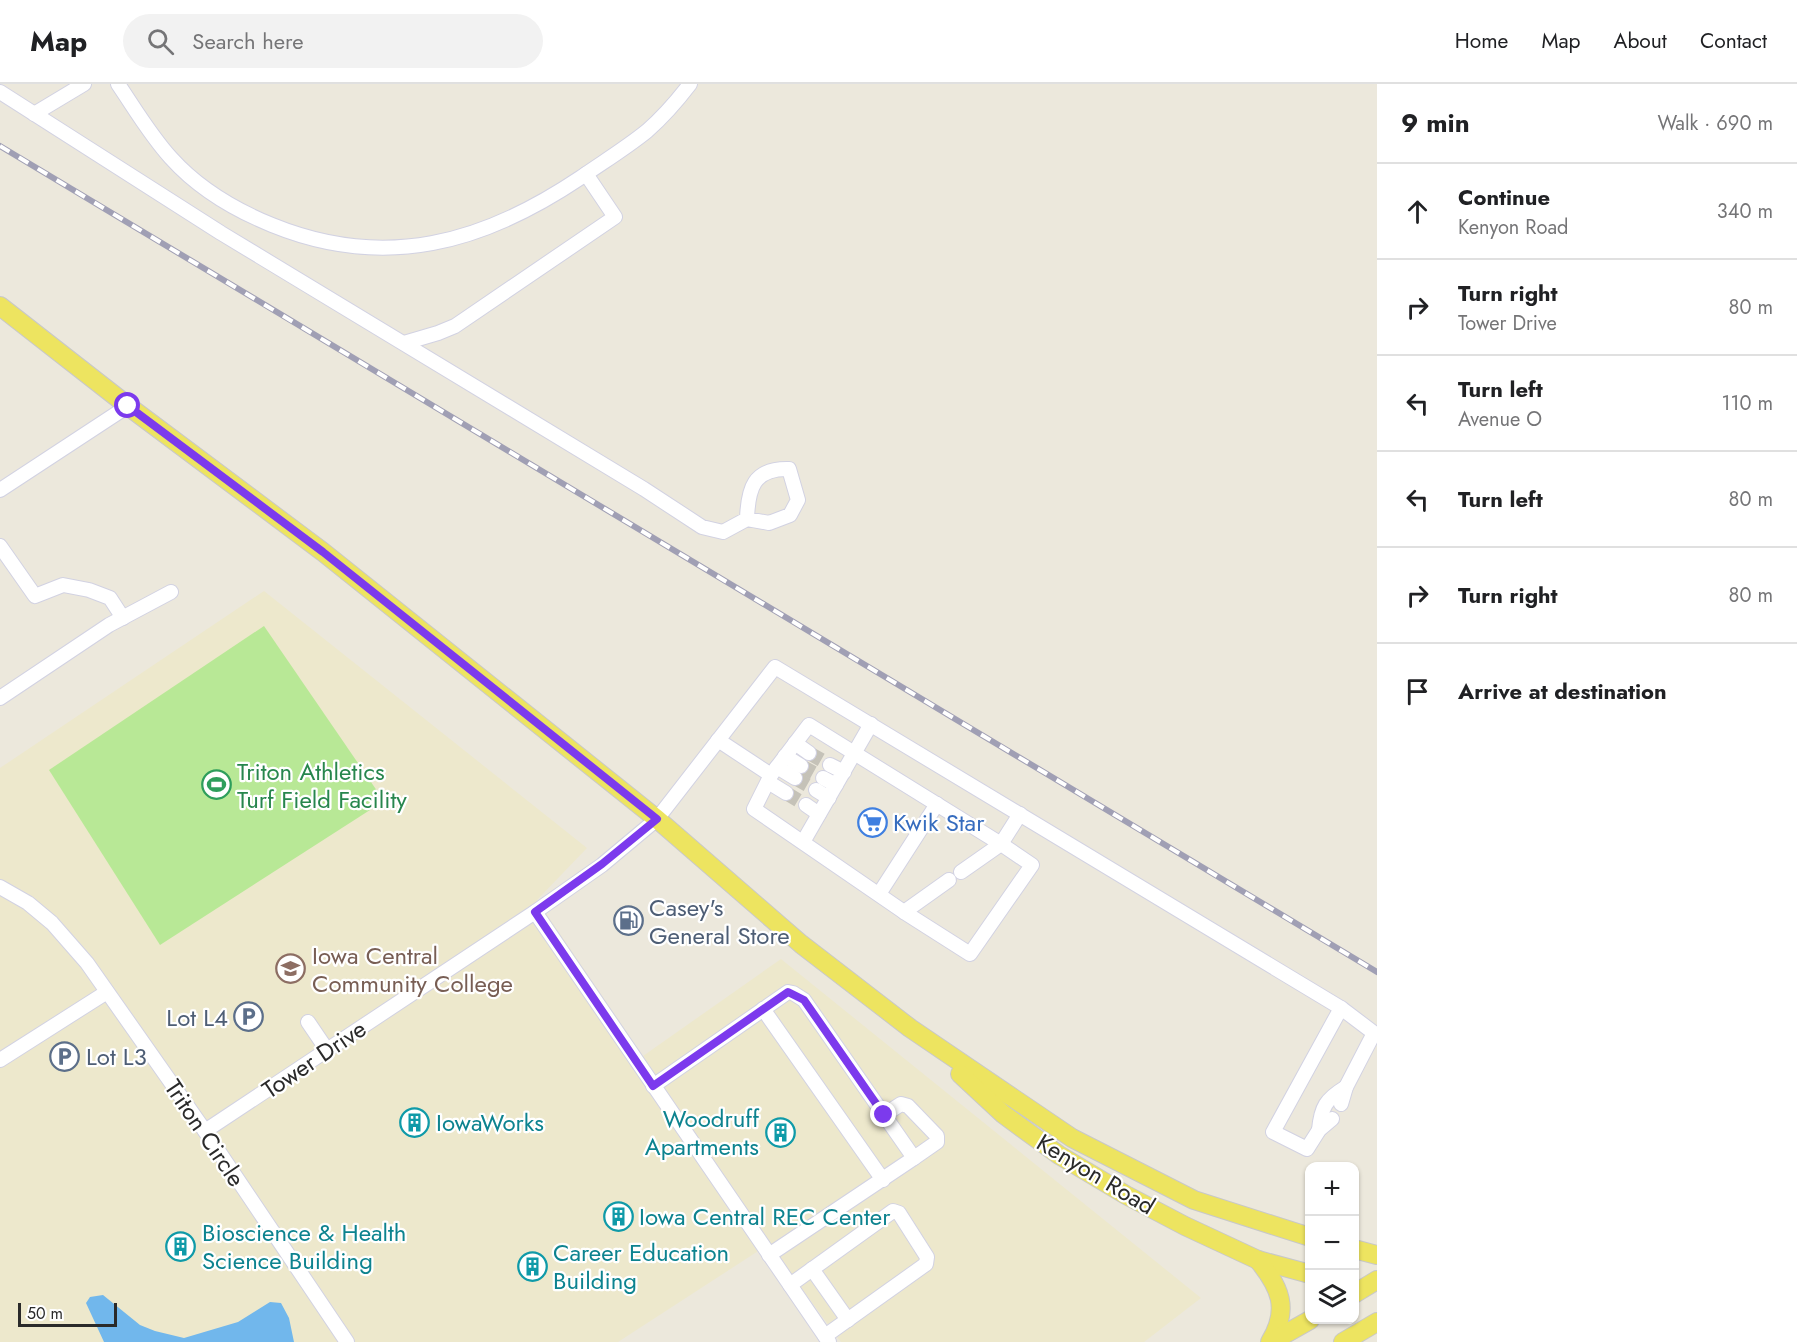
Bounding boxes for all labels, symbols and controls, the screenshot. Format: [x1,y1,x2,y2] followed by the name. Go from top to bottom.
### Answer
[123,14,543,68] search box
[30,21,87,62] text: Map
[144,25,177,58] icon: search
[192,25,304,57] text: Search here
[1455,26,1508,56] text: Home
[1541,26,1581,56] text: Map
[1614,26,1667,56] text: About
[1700,26,1767,56] text: Contact
[1401,104,1470,142] text: 9 min
[1658,109,1773,138] text: Walk · 690 m
[1458,181,1550,213] text: Continue
[1401,195,1434,228] icon: ahead
[1717,197,1773,226] text: 340 m
[1458,213,1568,242] text: Kenyon Road
[1458,277,1558,309] text: Turn right
[1401,291,1434,324] icon: right
[1728,293,1773,322] text: 80 m
[1458,309,1557,338] text: Tower Drive
[1458,373,1543,405] text: Turn left
[1401,387,1434,420] icon: left
[1721,389,1773,418] text: 110 m
[114,392,140,418] route start
[1458,405,1542,434] text: Avenue O
[1401,483,1434,516] icon: left
[1458,483,1543,515] text: Turn left
[1728,485,1773,514] text: 80 m
[1401,579,1434,612] icon: right
[1458,579,1558,611] text: Turn right
[1728,581,1773,610] text: 80 m
[1401,675,1434,708] icon: arrive
[1458,675,1667,707] text: Arrive at destination
[237,754,407,817] place label: Triton Athletics Turf Field Facility
[200,769,232,801] sports icon: Triton Athletics Turf Field Facility
[893,805,985,840] place label: Kwik Star
[856,806,888,838] supermarket icon: Kwik Star
[649,890,790,953] place label: Casey's General Store
[612,905,644,937] fuel station icon: Casey's General Store
[312,938,513,1001] place label: Iowa Central Community College
[275,953,307,985] school or university icon: Iowa Central Community College
[166,1000,228,1035] place label: Lot L4
[233,1001,265,1033] parking icon: Lot L4
[255,1011,373,1107] street label: Tower Drive
[86,1039,147,1074] place label: Lot L3
[49,1040,81,1072] parking icon: Lot L3
[156,1073,254,1193] street label: Triton Circle
[645,1101,760,1164] place label: Woodruff Apartments
[870,1101,896,1127] route end
[436,1105,544,1140] place label: IowaWorks
[399,1106,431,1138] building icon: IowaWorks
[764,1116,796,1148] building icon: Woodruff Apartments
[1030,1125,1162,1223] street label: Kenyon Road
[1305,1162,1359,1324] map controls
[1305,1162,1359,1216] button: +
[639,1199,891,1234] place label: Iowa Central REC Center
[602,1200,634,1232] building icon: Iowa Central REC Center
[202,1215,406,1278] place label: Bioscience & Health Science Building
[1305,1216,1359,1270] button: −
[165,1230,197,1262] building icon: Bioscience & Health Science Building
[553,1235,729,1298] place label: Career Education Building
[516,1250,548,1282] building icon: Career Education Building
[1305,1270,1359,1324] button: layers
[18,1300,117,1328] scale bar
[27,1302,63,1325] text: 50 m

